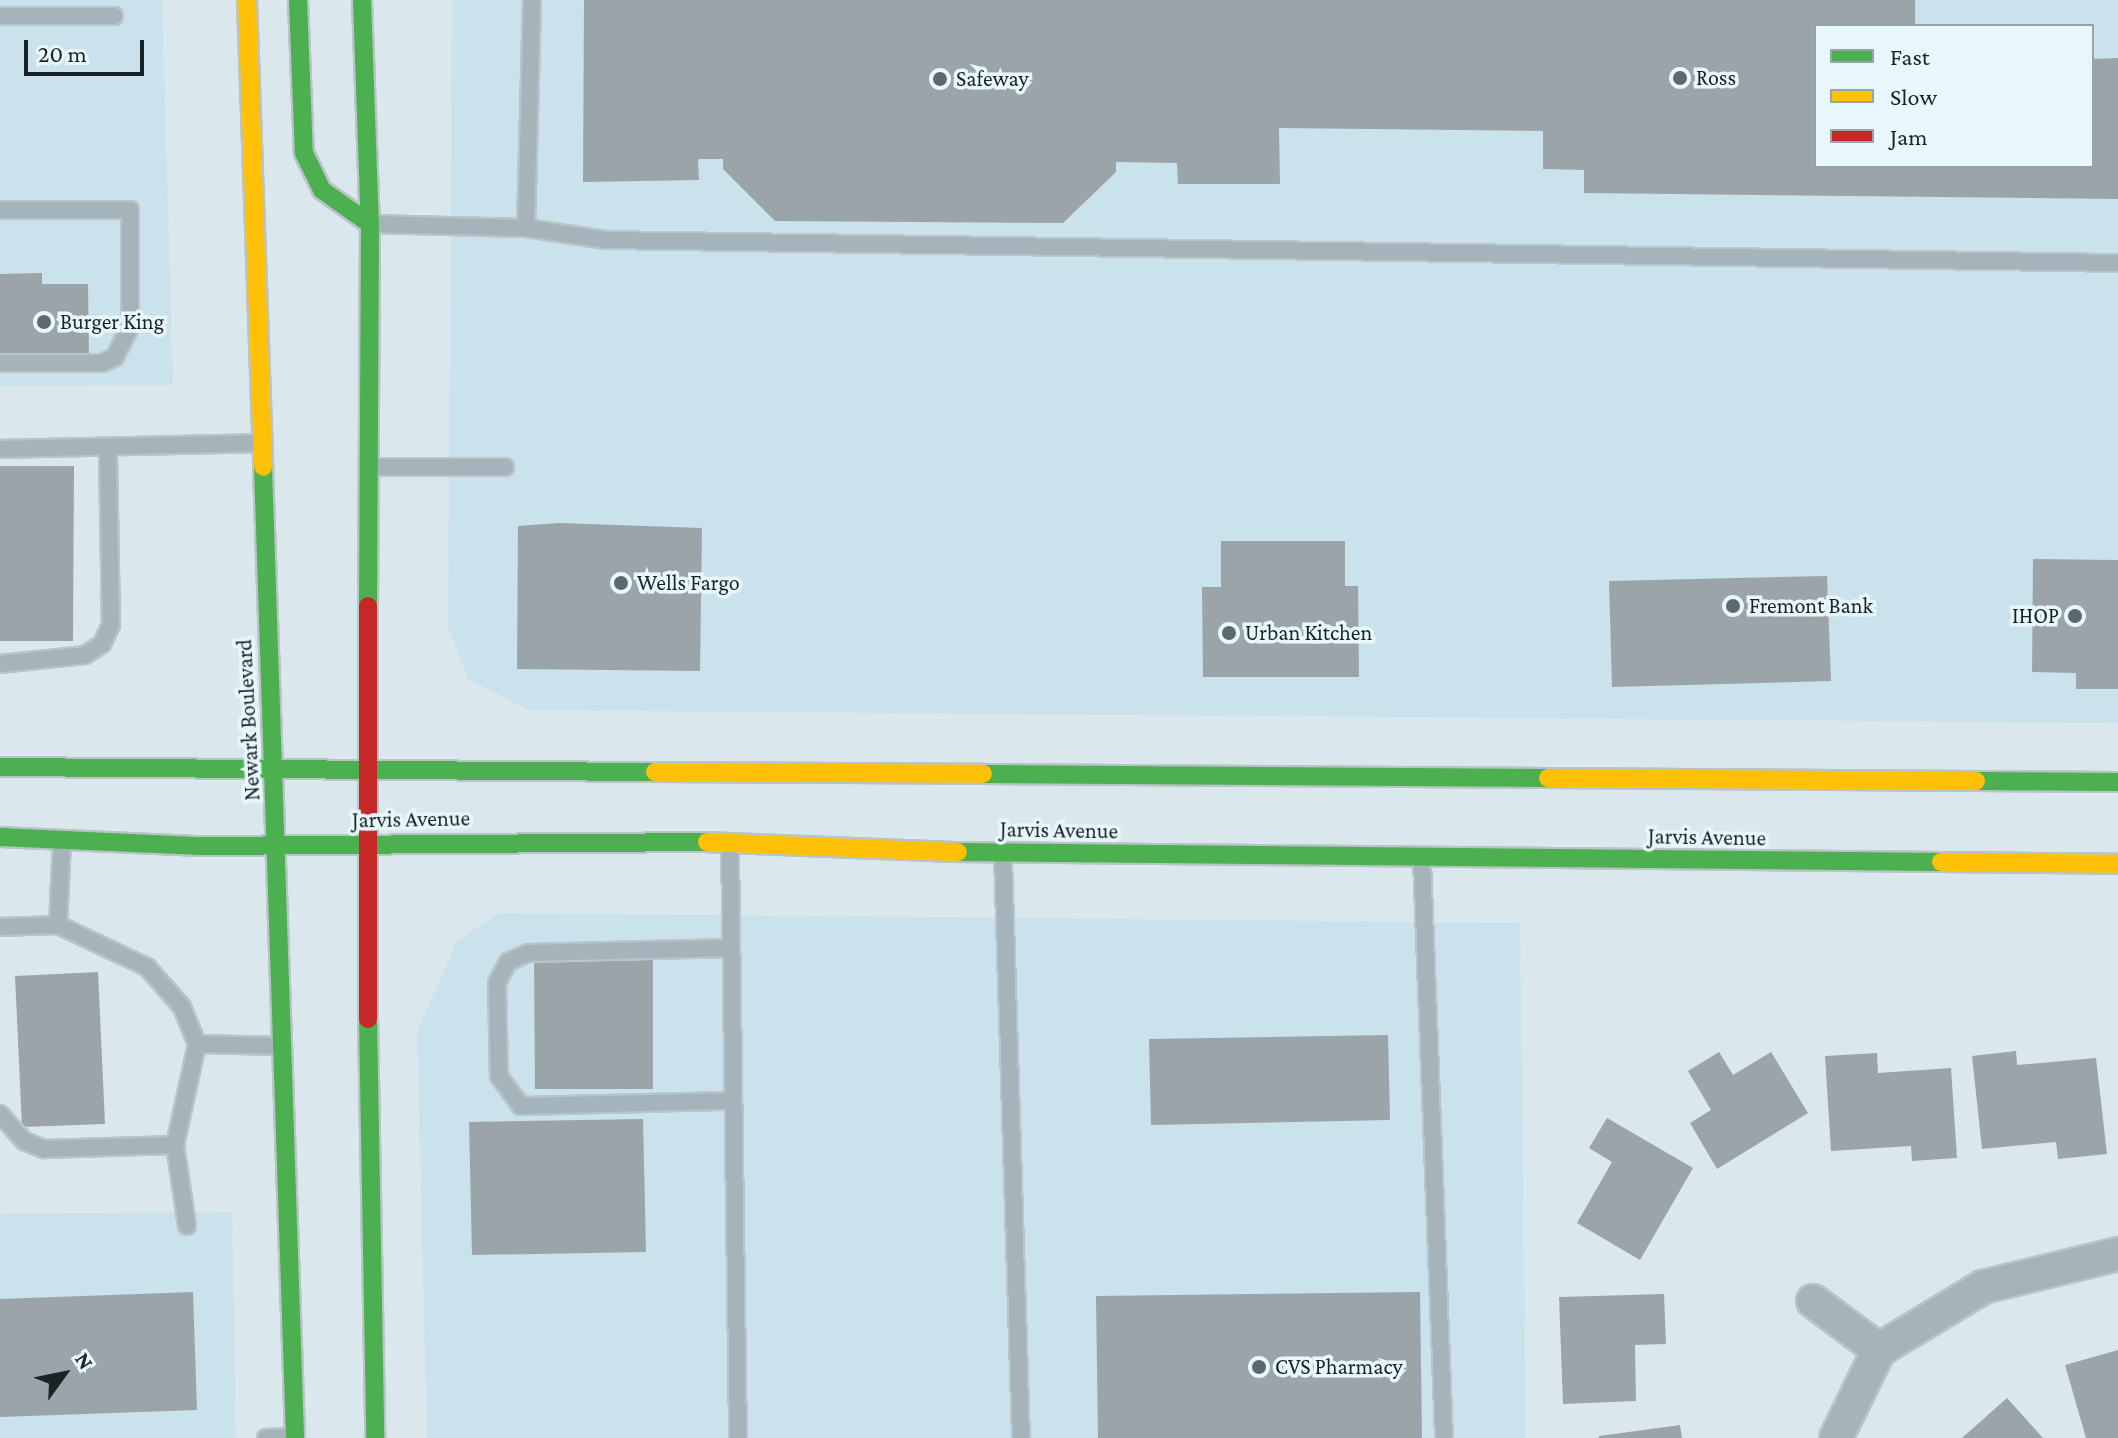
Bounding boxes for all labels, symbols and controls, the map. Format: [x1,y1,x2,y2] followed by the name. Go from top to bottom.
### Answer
[28,24,148,74] scale bar
[1814,24,2094,168] legend
[38,40,87,67] text: 20 m
[1890,43,1930,70] text: Fast
[1696,65,1736,91] place label: Ross
[956,66,1029,92] place label: Safeway
[1671,69,1689,87] marker: Ross
[931,70,949,88] marker: Safeway
[1890,83,1937,110] text: Slow
[1890,123,1928,150] text: Jam
[60,309,164,335] place label: Burger King
[35,313,53,331] marker: Burger King
[637,570,740,596] place label: Wells Fargo
[612,574,630,592] marker: Wells Fargo
[1749,593,1873,619] place label: Fremont Bank
[1724,597,1742,615] marker: Fremont Bank
[2012,603,2059,629] place label: IHOP
[2066,607,2084,625] marker: IHOP
[1245,620,1372,646] place label: Urban Kitchen
[1220,624,1238,642] marker: Urban Kitchen
[231,639,265,801] street label: Newark Boulevard
[352,805,470,833] street label: Jarvis Avenue
[1000,816,1118,844] street label: Jarvis Avenue
[1648,823,1766,851] street label: Jarvis Avenue
[24,1334,104,1414] north arrow
[70,1348,99,1374] text: N
[1275,1354,1403,1380] place label: CVS Pharmacy
[1250,1358,1268,1376] marker: CVS Pharmacy

